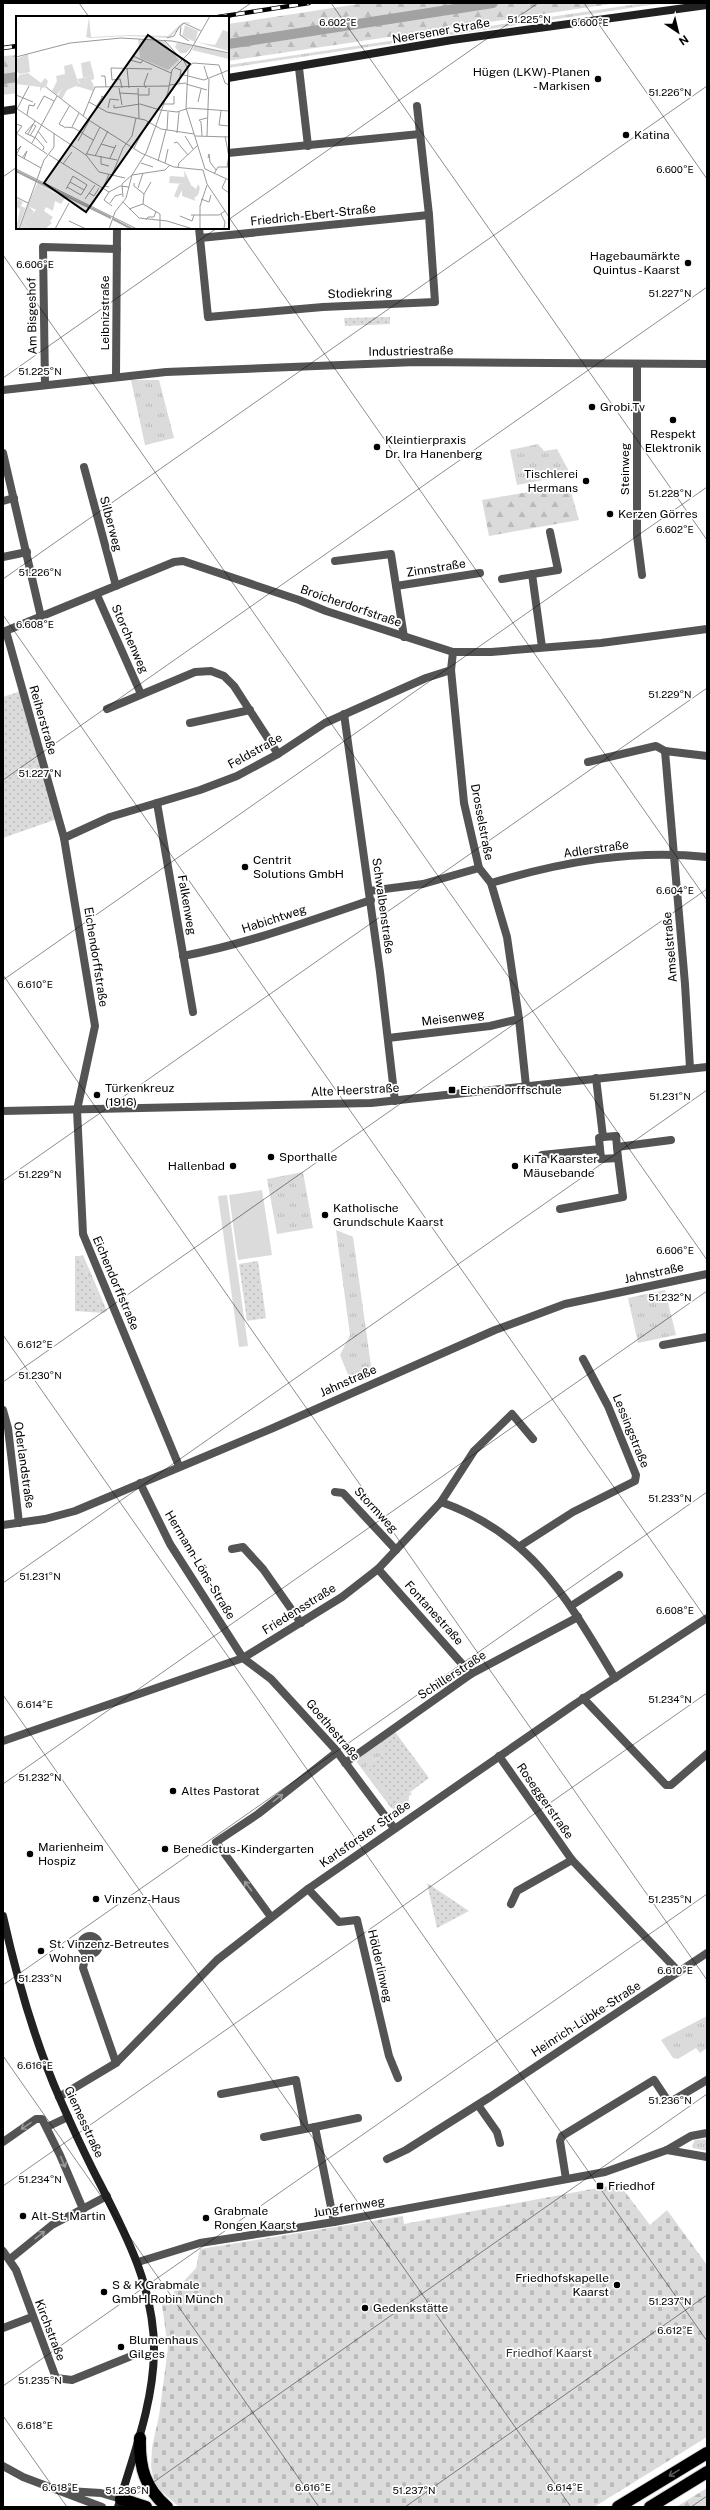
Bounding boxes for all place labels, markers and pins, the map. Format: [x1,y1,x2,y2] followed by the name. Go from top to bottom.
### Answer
[473,65,590,93] place label: Hügen (LKW)-Planen - Markisen
[593,74,603,84] marker: Hügen (LKW)-Planen - Markisen
[634,128,670,142] place label: Katina
[621,130,631,140] marker: Katina
[590,249,680,277] place label: Hagebaumärkte Quintus - Kaarst
[683,258,693,268] marker: Hagebaumärkte Quintus - Kaarst
[600,400,645,414] place label: Grobi.Tv
[587,402,597,412] marker: Grobi.Tv
[668,415,678,425] marker: Respekt Elektronik
[645,427,702,455] place label: Respekt Elektronik
[385,433,482,461] place label: Kleintierpraxis Dr. Ira Hanenberg
[372,442,382,452] marker: Kleintierpraxis Dr. Ira Hanenberg
[524,467,578,495] place label: Tischlerei Hermans
[581,476,591,486] marker: Tischlerei Hermans
[618,507,697,521] place label: Kerzen Görres
[605,509,615,519] marker: Kerzen Görres
[253,853,344,881] place label: Centrit Solutions GmbH
[240,862,250,872] marker: Centrit Solutions GmbH
[105,1081,174,1109] place label: Türkenkreuz (1916)
[460,1083,562,1097] place label: Eichendorffschule
[447,1085,457,1095] marker: Eichendorffschule
[92,1090,102,1100] marker: Türkenkreuz (1916)
[279,1150,337,1164] place label: Sporthalle
[266,1152,276,1162] marker: Sporthalle
[523,1152,598,1180] place label: KiTa Kaarster Mäusebande
[168,1159,225,1173] place label: Hallenbad
[228,1161,238,1171] marker: Hallenbad
[510,1161,520,1171] marker: KiTa Kaarster Mäusebande
[333,1201,444,1229] place label: Katholische Grundschule Kaarst
[320,1210,330,1220] marker: Katholische Grundschule Kaarst
[181,1784,260,1798] place label: Altes Pastorat
[168,1786,178,1796] marker: Altes Pastorat
[38,1840,104,1868] place label: Marienheim Hospiz
[173,1842,314,1856] place label: Benedictus-Kindergarten
[160,1844,170,1854] marker: Benedictus-Kindergarten
[25,1849,35,1859] marker: Marienheim Hospiz
[104,1892,180,1906] place label: Vinzenz-Haus
[91,1894,101,1904] marker: Vinzenz-Haus
[49,1937,169,1965] place label: St. Vinzenz-Betreutes Wohnen
[36,1946,46,1956] marker: St. Vinzenz-Betreutes Wohnen
[608,2179,655,2193] place label: Friedhof
[595,2181,605,2191] marker: Friedhof
[214,2204,296,2232] place label: Grabmale Rongen Kaarst
[31,2209,106,2223] place label: Alt-St. Martin
[18,2211,28,2221] marker: Alt-St. Martin
[201,2213,211,2223] marker: Grabmale Rongen Kaarst
[515,2271,609,2299] place label: Friedhofskapelle Kaarst
[112,2278,223,2306] place label: S & K Grabmale GmbH Robin Münch
[612,2280,622,2290] marker: Friedhofskapelle Kaarst
[99,2287,109,2297] marker: S & K Grabmale GmbH Robin Münch
[373,2301,449,2315] place label: Gedenkstätte
[360,2303,370,2313] marker: Gedenkstätte
[129,2333,198,2361] place label: Blumenhaus Gilges
[116,2342,126,2352] marker: Blumenhaus Gilges

